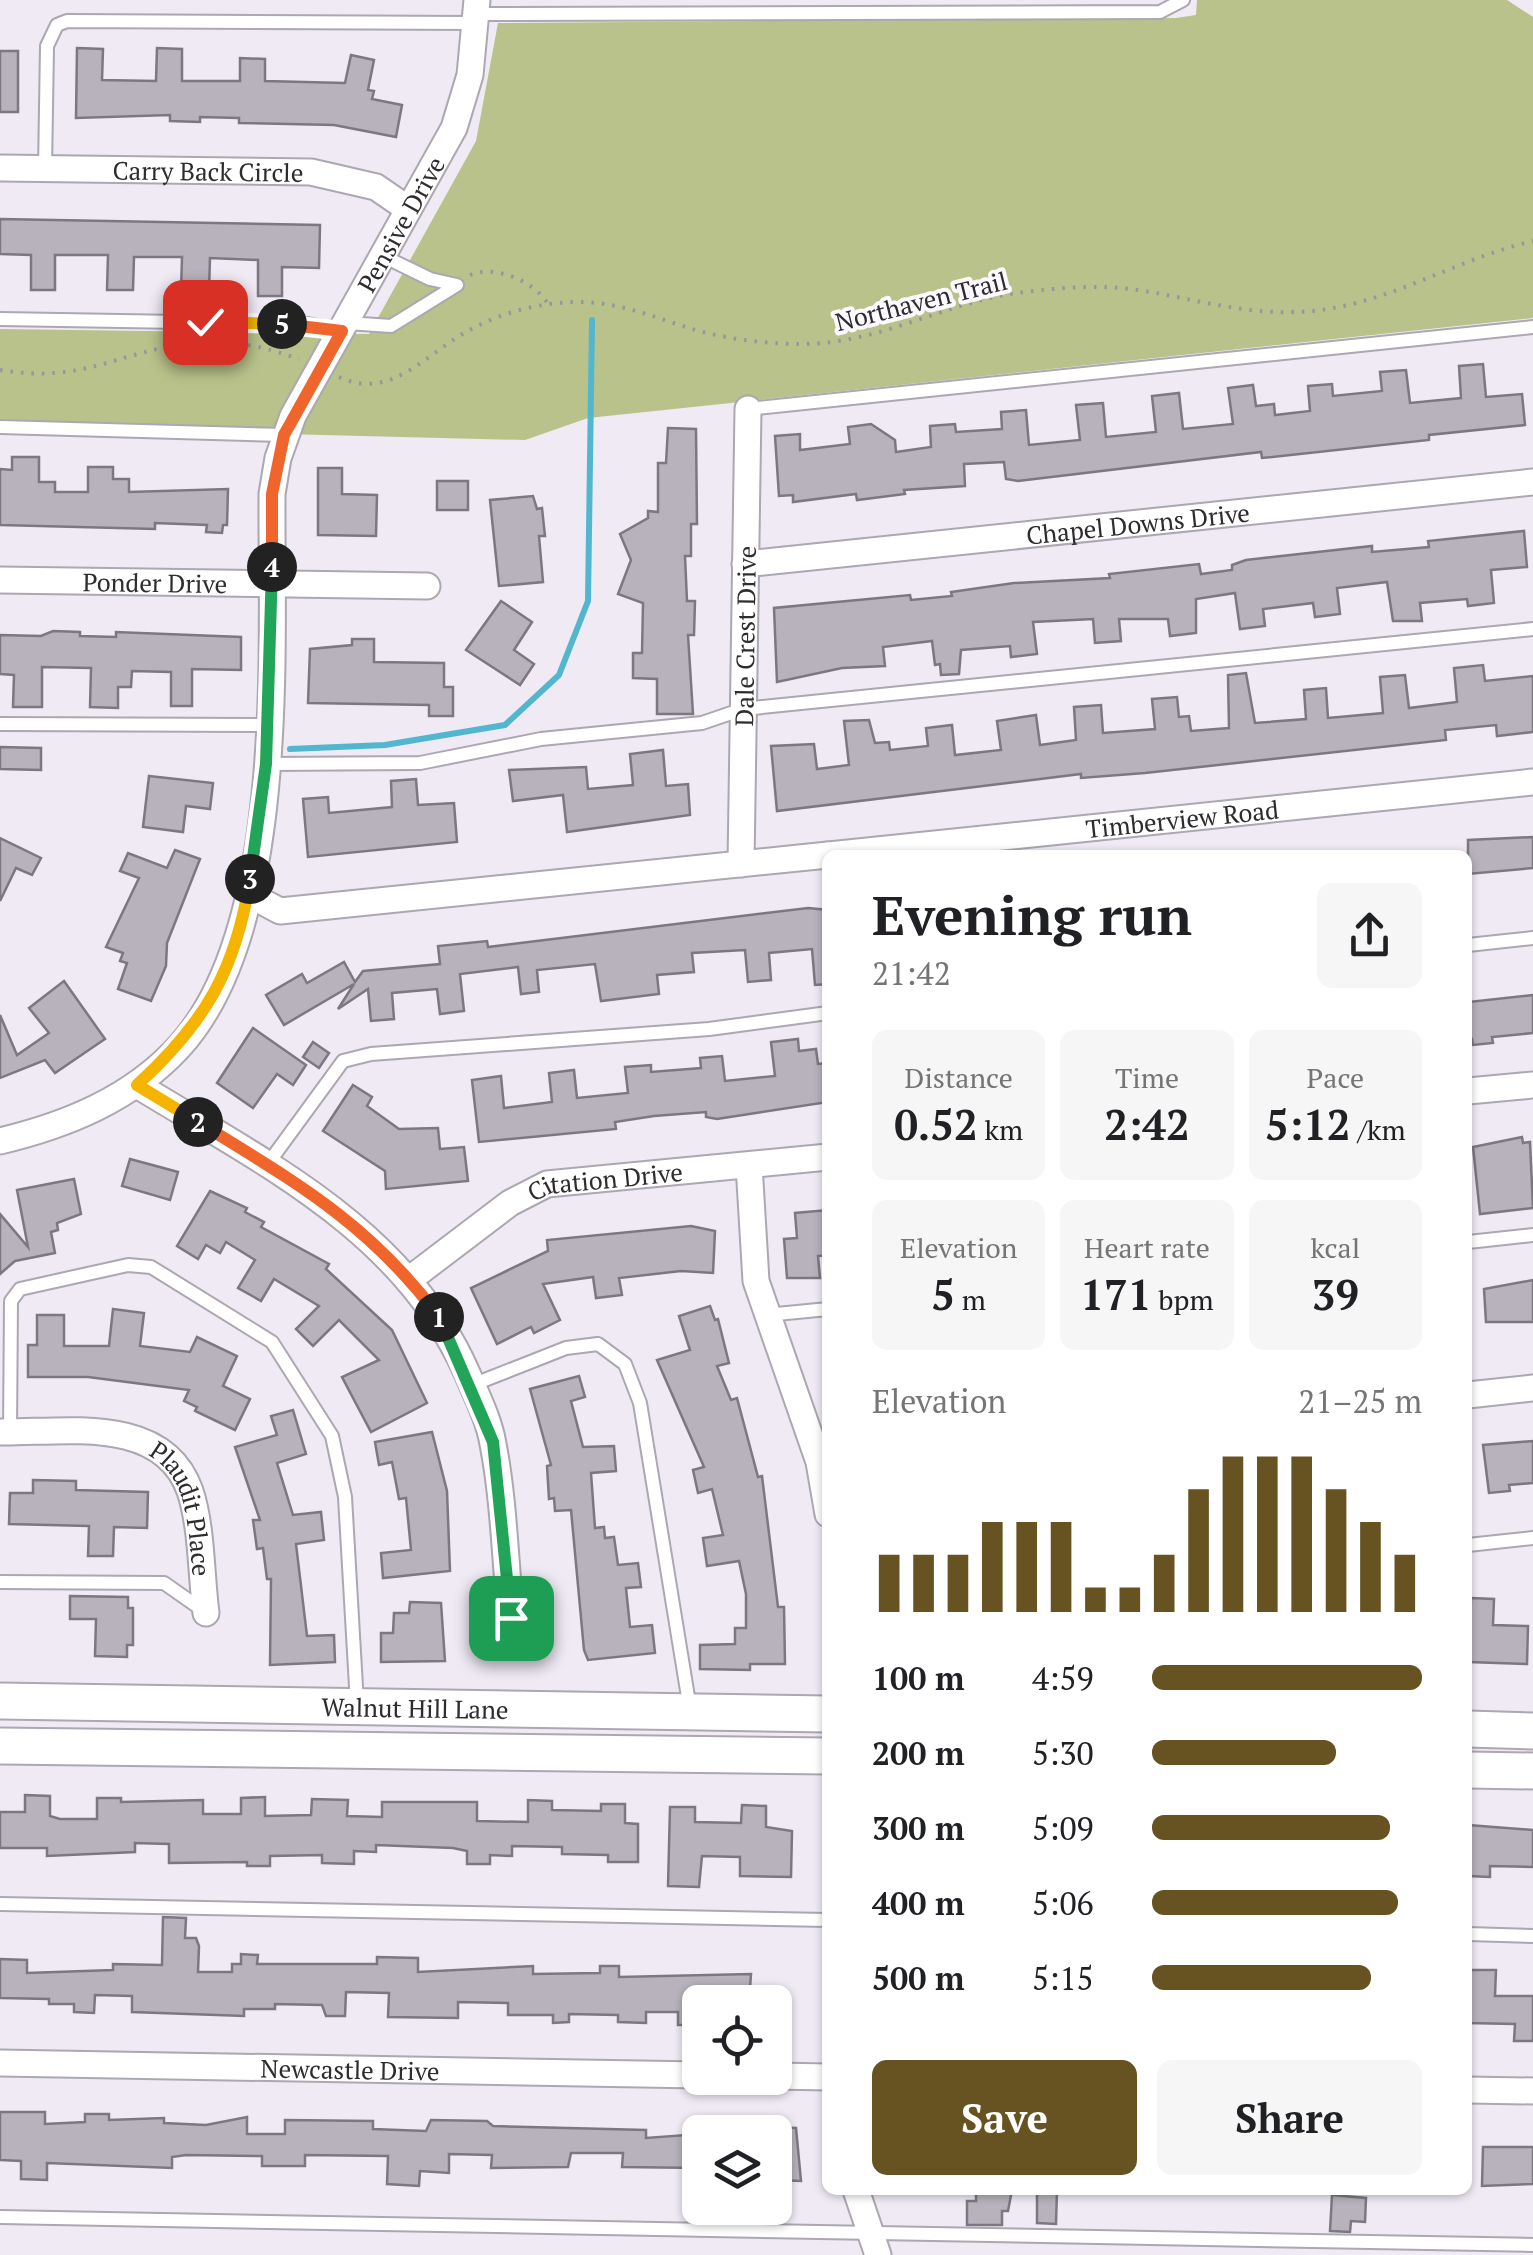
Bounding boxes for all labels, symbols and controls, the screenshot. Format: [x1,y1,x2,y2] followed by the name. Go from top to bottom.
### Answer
[349,150,451,298] street label: Pensive Drive
[112,153,304,188] street label: Carry Back Circle
[832,264,1010,338] street label: Northaven Trail
[163,280,248,365] pin
[178,295,233,350] icon: check
[257,299,307,349] pin: 5
[274,305,290,342] text: 5
[1024,495,1251,551] street label: Chapel Downs Drive
[247,542,297,592] pin: 4
[727,545,762,727] street label: Dale Crest Drive
[264,548,280,585] text: 4
[82,565,228,600] street label: Ponder Drive
[1084,792,1280,845] street label: Timberview Road
[225,854,275,904] pin: 3
[242,860,258,897] text: 3
[872,878,1192,951] text: Evening run
[1317,883,1422,988] button: share
[872,952,951,994] text: 21:42
[905,1059,1013,1096] text: Distance
[1115,1059,1179,1096] text: Time
[1307,1059,1364,1096] text: Pace
[894,1096,978,1152] text: 0.52
[1104,1096,1190,1152] text: 2:42
[1265,1096,1351,1152] text: 5:12
[173,1097,223,1147] pin: 2
[190,1103,206,1140] text: 2
[978,1111,1023,1148] text: km
[1351,1111,1406,1148] text: /km
[521,1155,684,1208] street label: Citation Drive
[900,1229,1017,1266] text: Elevation
[1084,1229,1210,1266] text: Heart rate
[1310,1229,1360,1266] text: kcal
[931,1266,955,1322] text: 5
[1080,1266,1152,1322] text: 171
[1312,1266,1359,1322] text: 39
[955,1281,986,1318] text: m
[1152,1281,1214,1318] text: bpm
[414,1292,464,1342] pin: 1
[431,1298,447,1335] text: 1
[872,1380,1006,1422] text: Elevation
[1298,1380,1422,1422] text: 21–25 m
[144,1433,219,1577] street label: Plaudit Place
[469,1576,554,1661] pin
[484,1591,539,1646] icon: arrive
[872,1657,964,1699] text: 100 m
[1032,1657,1094,1699] text: 4:59
[321,1690,509,1725] street label: Walnut Hill Lane
[872,1732,964,1774] text: 200 m
[1032,1732,1094,1774] text: 5:30
[872,1807,964,1849] text: 300 m
[1032,1807,1094,1849] text: 5:09
[872,1882,964,1924] text: 400 m
[1032,1882,1094,1924] text: 5:06
[872,1957,964,1999] text: 500 m
[1032,1957,1094,1999] text: 5:15
[682,1985,792,2225] map controls
[682,1985,792,2095] button: locate
[260,2051,440,2087] street label: Newcastle Drive
[872,2060,1137,2175] button: Save
[1157,2060,1422,2175] button: Share
[682,2115,792,2225] button: layers

